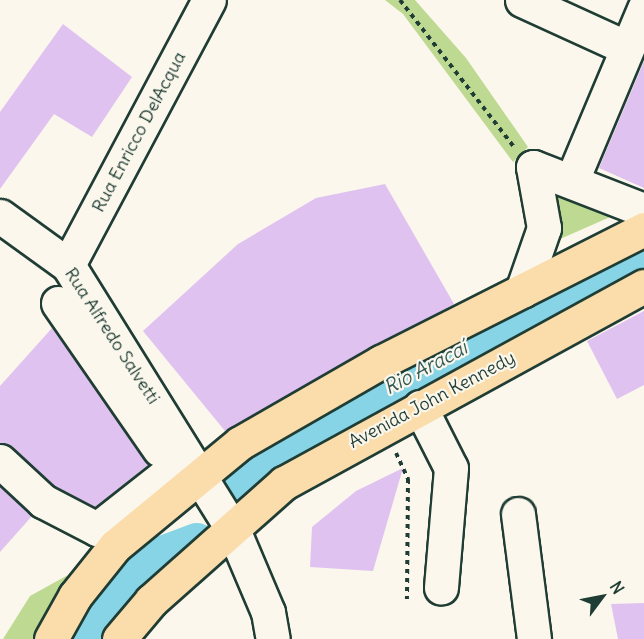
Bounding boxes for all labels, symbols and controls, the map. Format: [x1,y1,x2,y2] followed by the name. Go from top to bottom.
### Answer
[88,48,190,216] street label: Rua Enricco DelAcqua
[60,264,164,408] street label: Rua Alfredo Salvetti
[379,335,471,399] water label: Rio Aracaí
[345,347,519,453] street label: Avenida John Kennedy
[572,567,632,627] north arrow
[606,577,629,597] text: N

